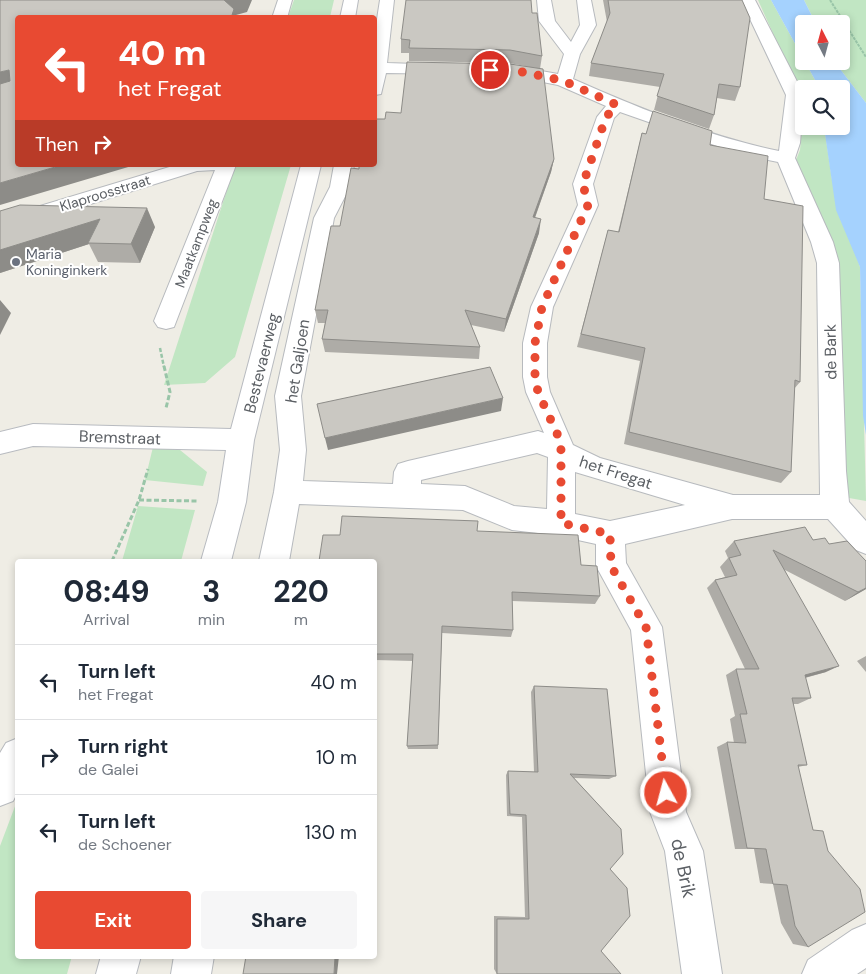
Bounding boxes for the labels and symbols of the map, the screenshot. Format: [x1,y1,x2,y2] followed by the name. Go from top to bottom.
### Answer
[795,15,850,70] north arrow
[469,49,511,91] pin
[57,171,153,215] street label: Klaproosstraat
[171,196,221,290] street label: Maatkampweg
[26,245,107,279] place label: Maria Koninginkerk
[10,256,22,268] marker: Maria Koninginkerk
[239,311,284,416] street label: Bestevaerweg
[281,318,314,404] street label: het Galjoen
[820,324,841,380] street label: de Bark
[79,426,161,449] street label: Bremstraat
[577,451,655,494] street label: het Fregat
[639,766,691,818] position arrow
[665,836,702,901] street label: de Brik

